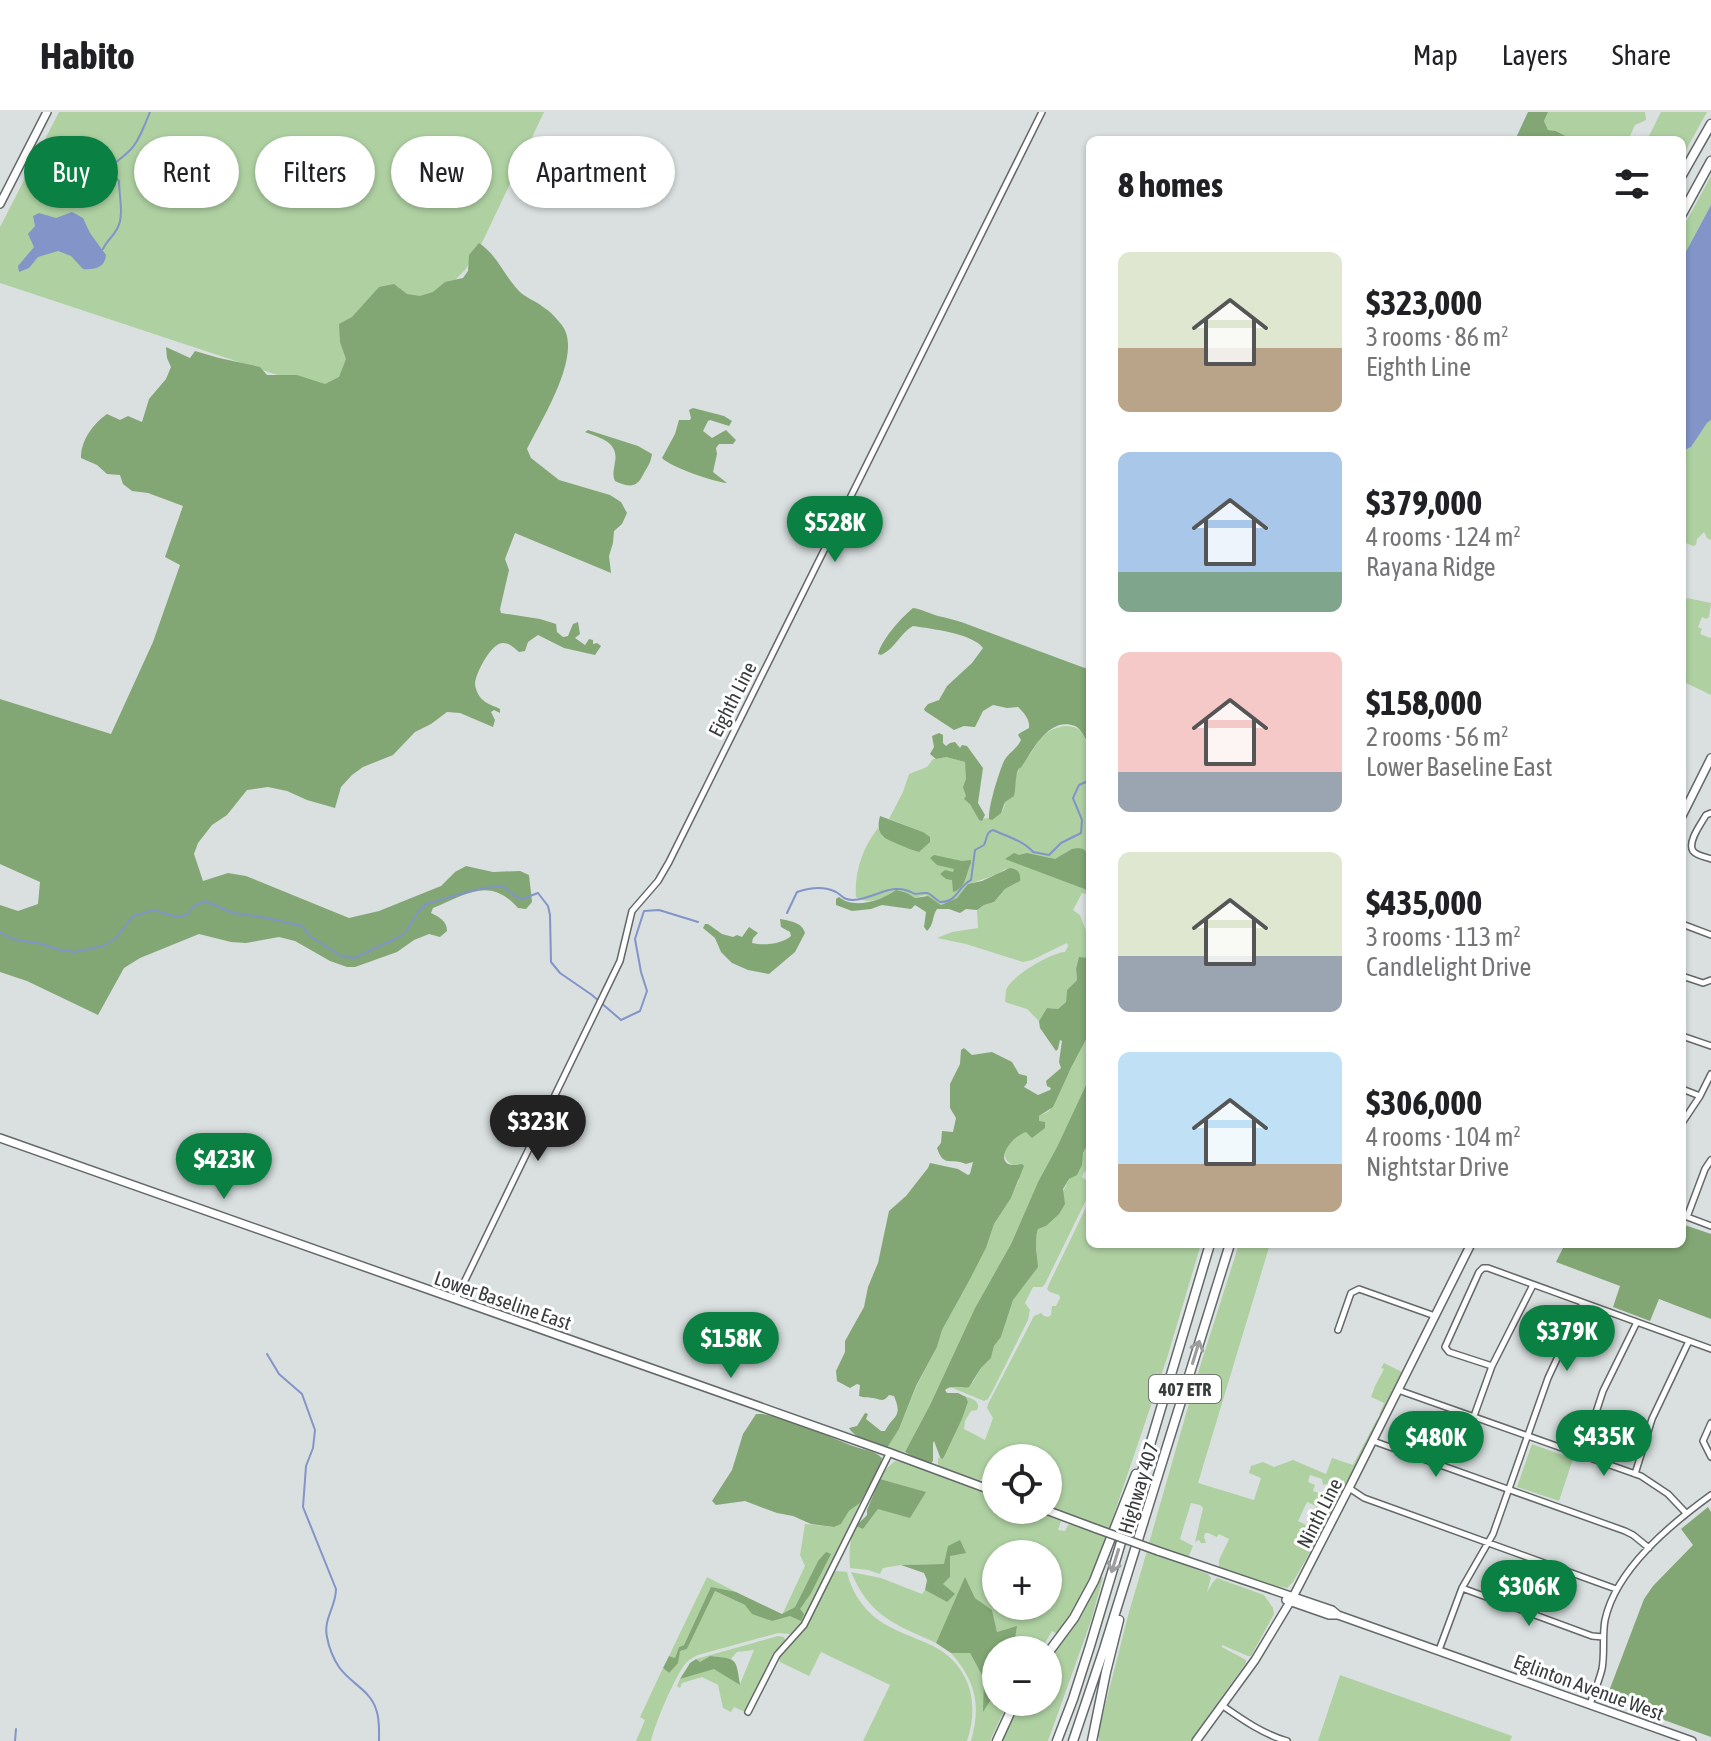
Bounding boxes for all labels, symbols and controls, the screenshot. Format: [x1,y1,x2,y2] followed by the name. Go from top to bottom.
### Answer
[40,34,135,77] text: Habito
[1413,39,1458,71] text: Map
[1502,39,1568,71] text: Layers
[1612,39,1671,71] text: Share
[24,136,118,208] chip: Buy
[134,136,239,208] chip: Rent
[255,136,375,208] chip: Filters
[391,136,492,208] chip: New
[508,136,675,208] chip: Apartment
[1610,162,1654,206] icon: filters
[1118,165,1223,204] text: 8 homes
[1366,283,1482,322] text: $323,000
[1182,284,1278,380] icon: home
[1366,322,1508,352] text: 3 rooms · 86 m²
[1366,352,1471,382] text: Eighth Line
[1366,483,1482,522] text: $379,000
[1182,484,1278,580] icon: home
[779,496,891,564] pin: $528K
[805,507,865,537] text: $528K
[1366,522,1521,552] text: 4 rooms · 124 m²
[1366,552,1496,582] text: Rayana Ridge
[703,658,761,740] street label: Eighth Line
[1366,683,1482,722] text: $158,000
[1182,684,1278,780] icon: home
[1366,722,1508,752] text: 2 rooms · 56 m²
[1366,752,1552,782] text: Lower Baseline East
[1366,883,1482,922] text: $435,000
[1182,884,1278,980] icon: home
[1366,922,1521,952] text: 3 rooms · 113 m²
[1366,952,1531,982] text: Candlelight Drive
[1366,1083,1482,1122] text: $306,000
[1182,1084,1278,1180] icon: home
[482,1095,594,1163] pin: $323K
[508,1106,568,1136] text: $323K
[1366,1122,1521,1152] text: 4 rooms · 104 m²
[168,1133,280,1201] pin: $423K
[194,1144,254,1174] text: $423K
[1366,1152,1509,1182] text: Nightstar Drive
[431,1266,575,1334] street label: Lower Baseline East
[1511,1305,1623,1373] pin: $379K
[675,1312,787,1380] pin: $158K
[1537,1316,1597,1346] text: $379K
[701,1323,761,1353] text: $158K
[1189,1340,1204,1366] one-way arrow
[1149,1375,1221,1403] road number: 407 ETR
[1548,1410,1660,1478] pin: $435K
[1380,1411,1492,1479] pin: $480K
[1574,1421,1634,1451] text: $435K
[1406,1422,1466,1452] text: $480K
[1113,1439,1163,1537] street label: Highway 407
[982,1444,1062,1716] map controls
[982,1444,1062,1524] button: locate
[1292,1474,1346,1552] street label: Ninth Line
[982,1540,1062,1620] button: +
[1107,1548,1122,1574] one-way arrow
[1473,1560,1585,1628] pin: $306K
[1499,1571,1559,1601] text: $306K
[982,1636,1062,1716] button: −
[1511,1649,1667,1725] street label: Eglinton Avenue West

